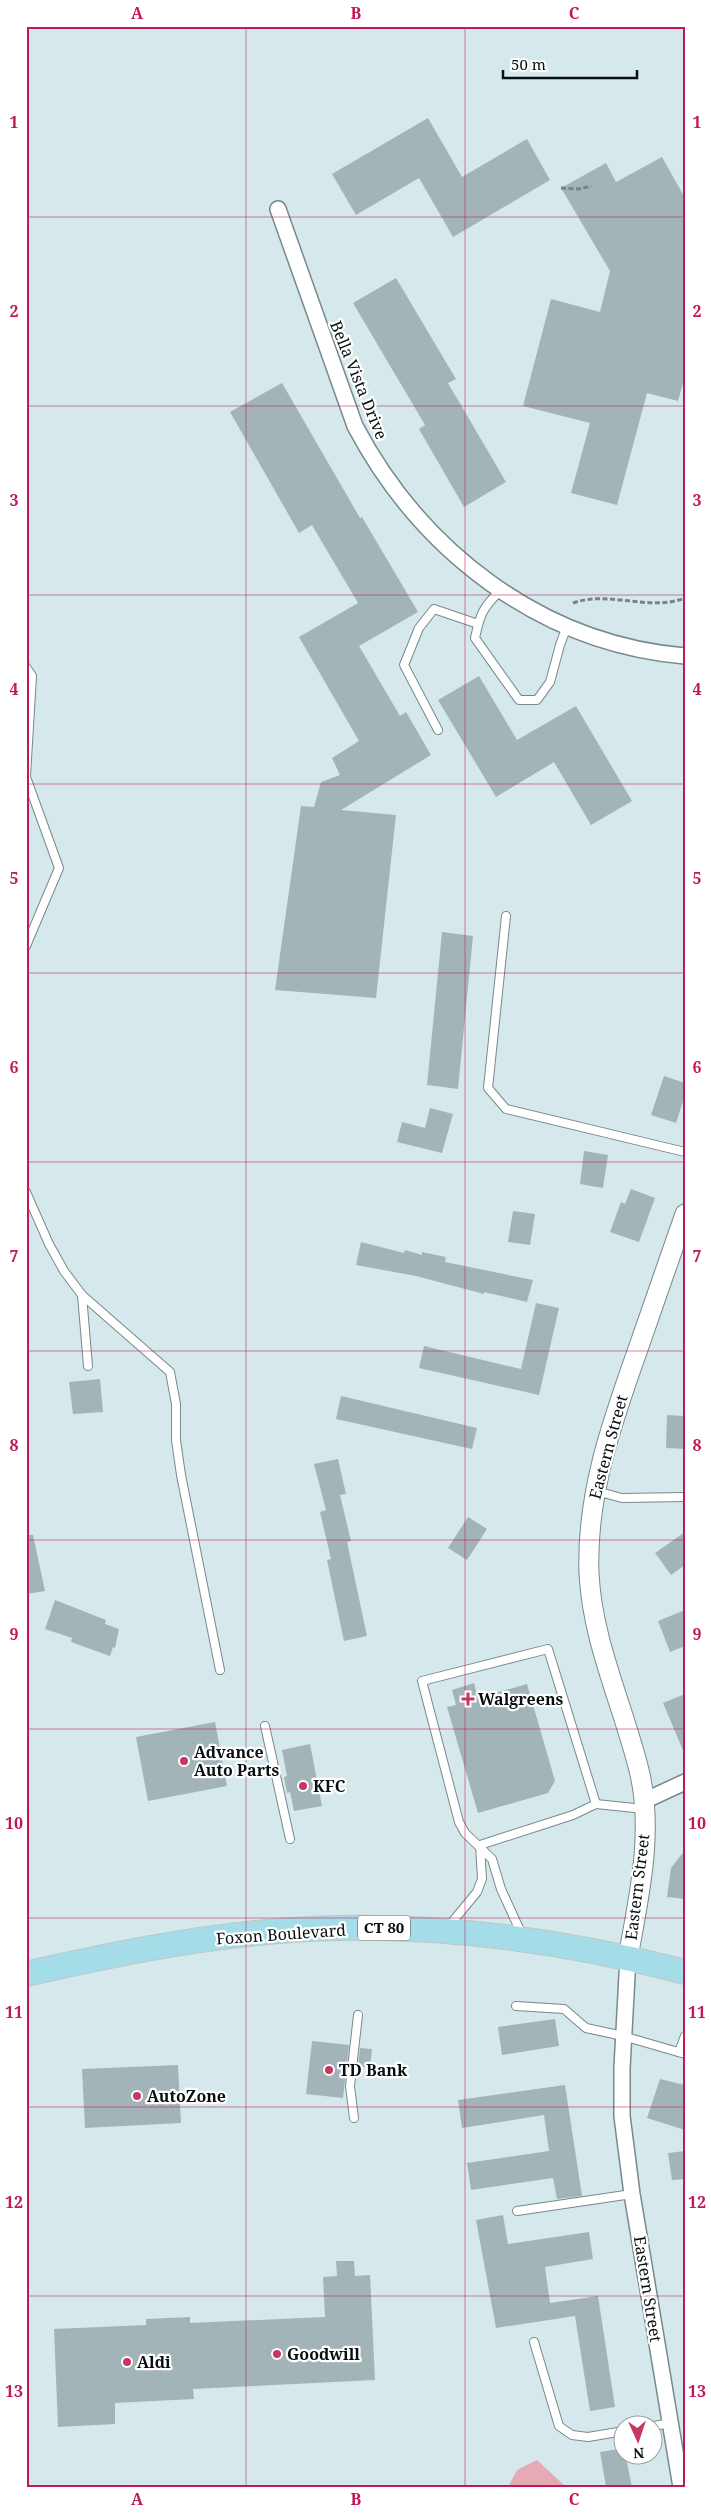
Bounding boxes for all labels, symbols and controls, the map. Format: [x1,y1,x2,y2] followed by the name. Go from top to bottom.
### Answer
[131,2,144,24] text: A
[351,2,362,24] text: B
[569,2,580,24] text: C
[503,48,637,80] scale bar
[511,54,546,74] text: 50 m
[9,111,19,133] text: 1
[692,111,702,133] text: 1
[9,300,19,322] text: 2
[692,300,702,322] text: 2
[325,317,393,443] street label: Bella Vista Drive
[9,489,19,511] text: 3
[692,489,702,511] text: 3
[9,678,19,700] text: 4
[692,678,702,700] text: 4
[9,867,19,889] text: 5
[692,867,702,889] text: 5
[9,1056,19,1078] text: 6
[692,1056,702,1078] text: 6
[9,1245,19,1267] text: 7
[692,1245,702,1267] text: 7
[584,1392,633,1502] street label: Eastern Street
[9,1434,19,1456] text: 8
[692,1434,702,1456] text: 8
[9,1623,19,1645] text: 9
[692,1623,702,1645] text: 9
[478,1688,564,1710] place label: Walgreens
[462,1693,474,1705] marker: Walgreens
[194,1741,280,1781] place label: Advance Auto Parts
[178,1755,190,1767] marker: Advance Auto Parts
[313,1775,346,1797] place label: KFC
[297,1780,309,1792] marker: KFC
[5,1812,23,1834] text: 10
[688,1812,706,1834] text: 10
[620,1832,654,1941] street label: Eastern Street
[358,1916,410,1940] road number: CT 80
[215,1918,347,1950] street label: Foxon Boulevard
[5,2001,23,2023] text: 11
[688,2001,706,2023] text: 11
[339,2059,408,2081] place label: TD Bank
[323,2064,335,2076] marker: TD Bank
[147,2085,226,2107] place label: AutoZone
[131,2090,143,2102] marker: AutoZone
[5,2191,23,2213] text: 12
[688,2191,706,2213] text: 12
[629,2234,667,2344] street label: Eastern Street
[287,2343,360,2365] place label: Goodwill
[271,2348,283,2360] marker: Goodwill
[137,2351,171,2373] place label: Aldi
[121,2356,133,2368] marker: Aldi
[5,2380,23,2402] text: 13
[688,2380,706,2402] text: 13
[614,2416,664,2466] north arrow
[633,2444,645,2463] text: N
[131,2488,144,2510] text: A
[351,2488,362,2510] text: B
[569,2488,580,2510] text: C

